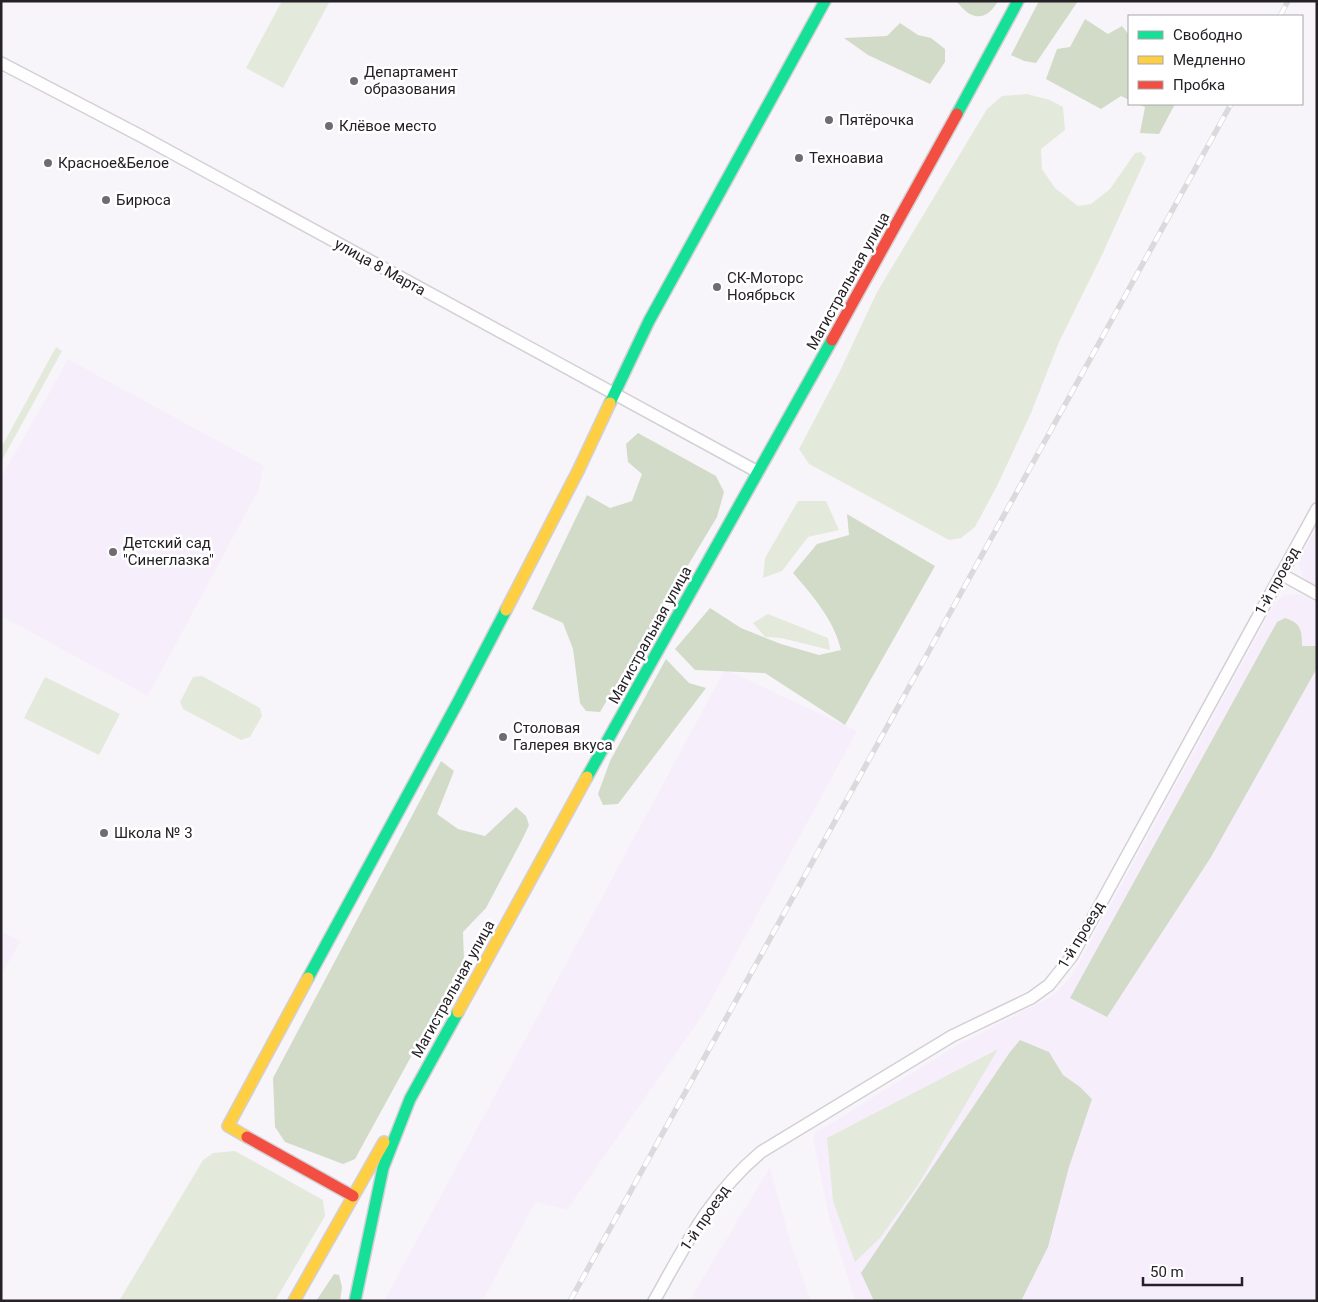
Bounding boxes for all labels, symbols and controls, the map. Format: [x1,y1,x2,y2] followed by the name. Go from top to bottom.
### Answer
[1128,15,1303,105] legend
[1173,26,1242,44] text: Свободно
[1173,51,1246,69] text: Медленно
[364,63,458,98] place label: Департамент образования
[348,75,360,87] marker: Департамент образования
[1173,76,1225,94] text: Пробка
[839,111,914,129] place label: Пятёрочка
[823,114,835,126] marker: Пятёрочка
[339,117,436,135] place label: Клёвое место
[323,120,335,132] marker: Клёвое место
[809,149,883,167] place label: Техноавиа
[793,152,805,164] marker: Техноавиа
[58,154,169,172] place label: Красное&Белое
[42,157,54,169] marker: Красное&Белое
[116,191,171,209] place label: Бирюса
[100,194,112,206] marker: Бирюса
[803,209,893,353] street label: Магистральная улица
[331,235,429,299] street label: улица 8 Марта
[727,269,803,304] place label: СК-Моторс Ноябрьск
[711,281,723,293] marker: СК-Моторс Ноябрьск
[123,534,214,569] place label: Детский сад "Синеглазка"
[1251,544,1303,618] street label: 1-й проезд
[107,546,119,558] marker: Детский сад "Синеглазка"
[605,563,695,707] street label: Магистральная улица
[513,719,613,754] place label: Столовая Галерея вкуса
[497,731,509,743] marker: Столовая Галерея вкуса
[114,824,193,842] place label: Школа № 3
[98,827,110,839] marker: Школа № 3
[1054,898,1108,972] street label: 1-й проезд
[408,917,498,1061] street label: Магистральная улица
[677,1182,733,1254] street label: 1-й проезд
[1143,1254,1242,1286] scale bar
[1150,1263,1184,1281] text: 50 m

